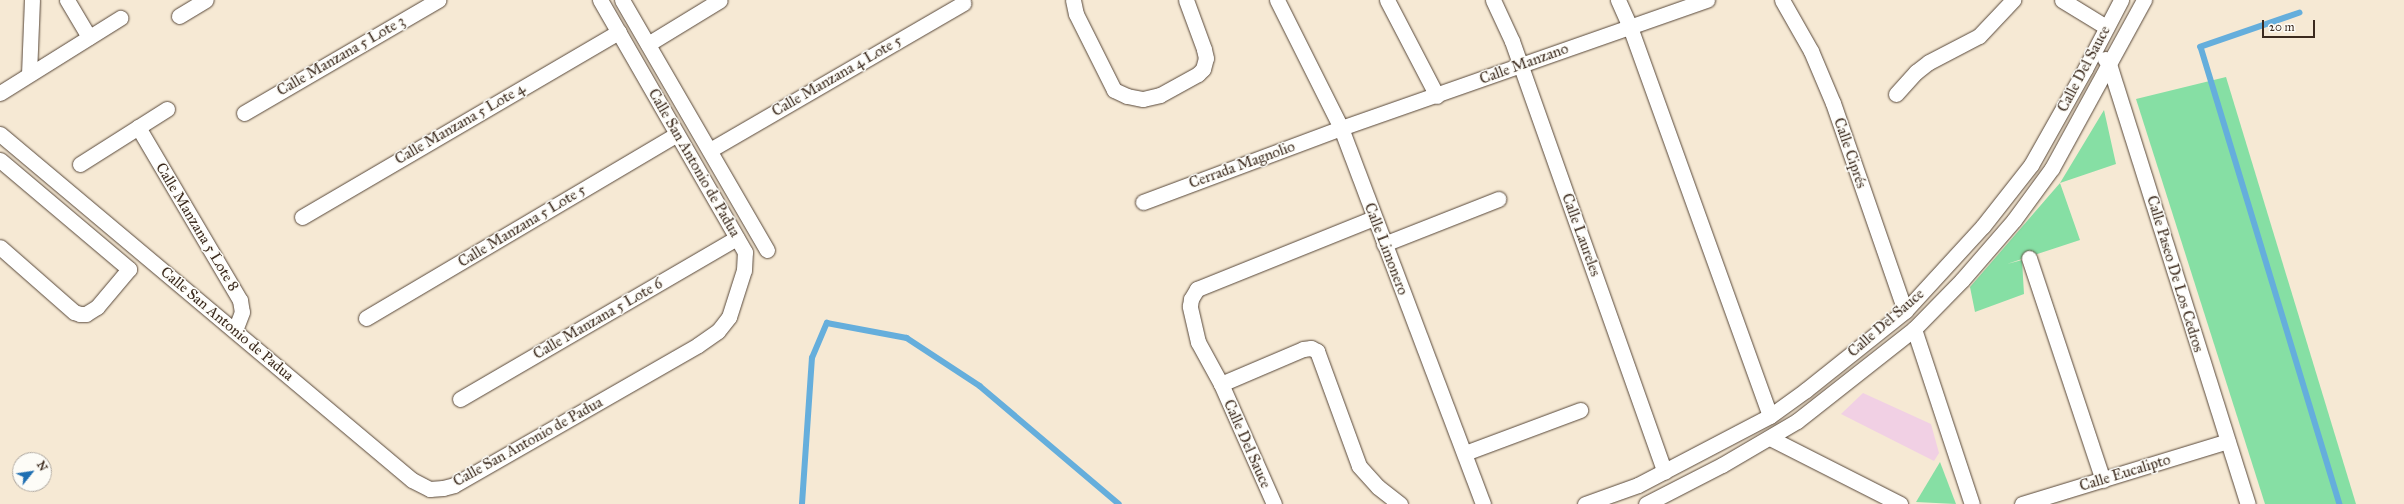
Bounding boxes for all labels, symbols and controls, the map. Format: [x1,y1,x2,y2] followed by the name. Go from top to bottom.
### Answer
[274,12,408,100] street label: Calle Manzana 5 Lote 3
[2264,12,2317,38] scale bar
[2269,20,2295,34] text: 20 m
[2054,23,2114,115] street label: Calle Del Sauce
[769,31,905,121] street label: Calle Manzana 4 Lote 5
[1477,40,1571,88] street label: Calle Manzano
[392,79,528,169] street label: Calle Manzana 5 Lote 4
[644,86,744,240] street label: Calle San Antonio de Padua
[1830,115,1870,191] street label: Calle Ciprés
[1187,137,1297,193] street label: Cerrada Magnolio
[152,159,242,295] street label: Calle Manzana 5 Lote 8
[455,181,589,271] street label: Calle Manzana 5 Lote 5
[1558,191,1604,279] street label: Calle Laureles
[2143,194,2207,354] street label: Calle Paseo De Los Cedros
[1360,200,1412,298] street label: Calle Limonero
[157,263,297,385] street label: Calle San Antonio de Padua
[530,275,666,363] street label: Calle Manzana 5 Lote 6
[1844,285,1928,361] street label: Calle Del Sauce
[450,393,606,491] street label: Calle San Antonio de Padua
[1219,397,1275,491] street label: Calle Del Sauce
[2077,451,2173,495] street label: Calle Eucalipto
[12,452,52,492] north arrow
[34,459,50,474] text: N

